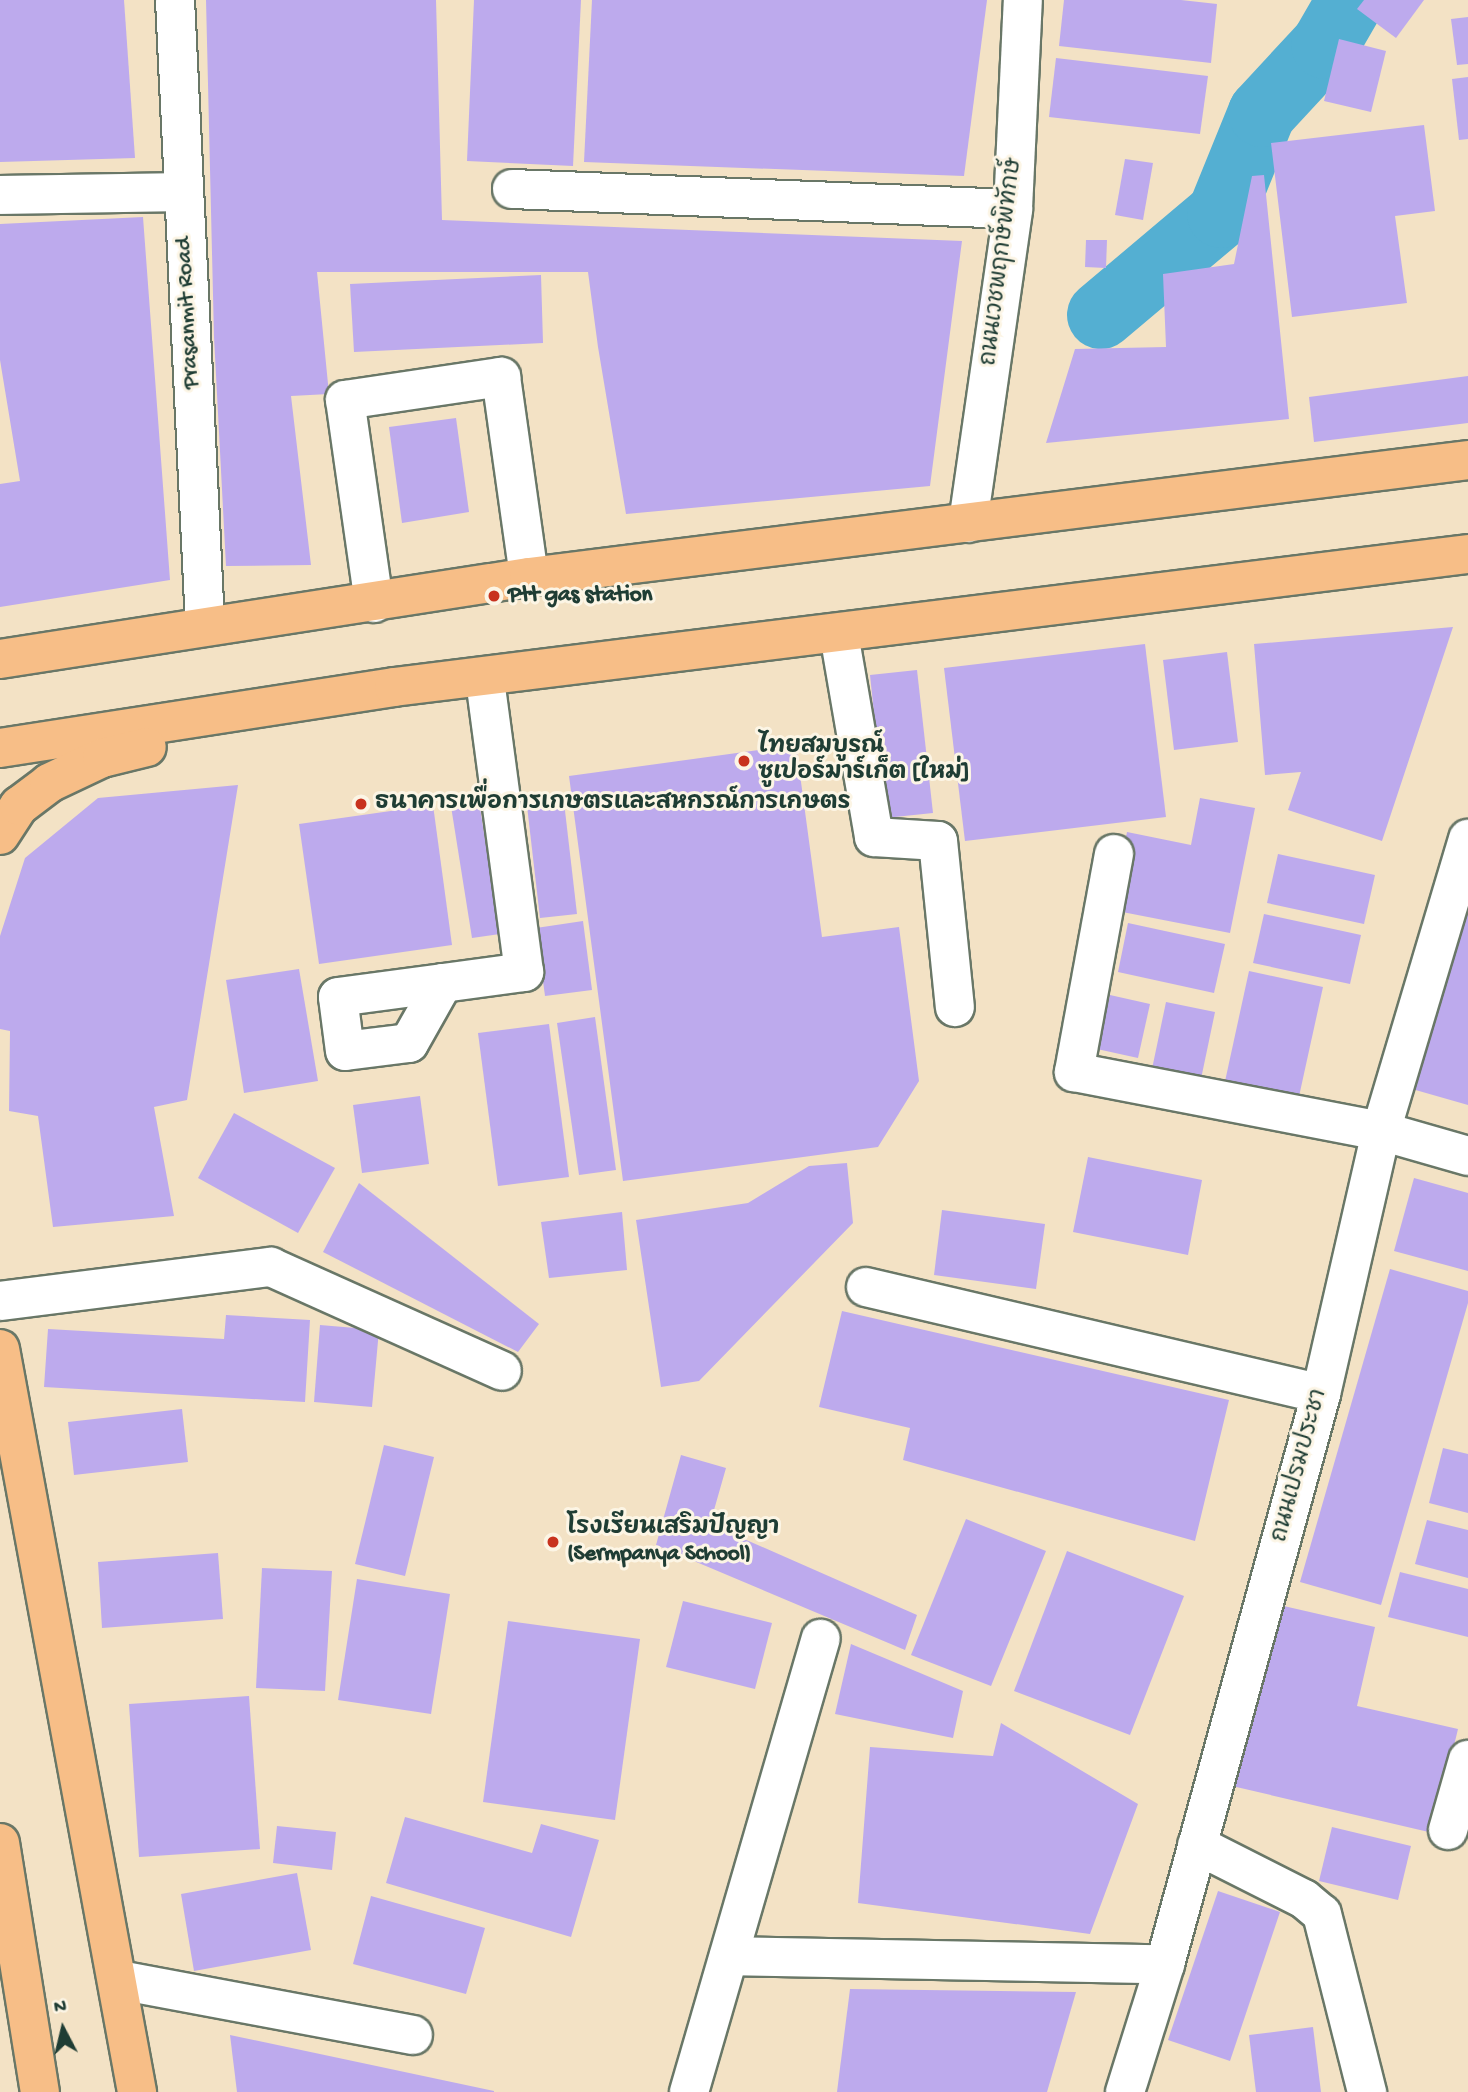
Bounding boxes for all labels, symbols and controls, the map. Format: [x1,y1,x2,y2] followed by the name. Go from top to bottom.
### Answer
[977,157,1029,367] street label: ถนนเวชพฤกษ์พิทักษ์
[171,236,207,390] street label: Prasanmit Road
[508,582,653,610] place label: Ptt gas station
[486,588,502,604] marker: Ptt gas station
[758,734,970,788] place label: ไทยสมบูรณ์ ซูเปอร์มาร์เก็ต [ใหม่]
[736,753,752,769] marker: ไทยสมบูรณ์ ซูเปอร์มาร์เก็ต [ใหม่]
[375,790,850,818] place label: ธนาคารเพื่อการเกษตรและสหกรณ์การเกษตร
[353,796,369,812] marker: ธนาคารเพื่อการเกษตรและสหกรณ์การเกษตร
[1267,1386,1335,1546] street label: ถนนเปรมประชา
[567,1515,779,1569] place label: โรงเรียนเสริมปัญญา (Sermpanya School)
[545,1534,561,1550] marker: โรงเรียนเสริมปัญญา (Sermpanya School)
[28,1994,98,2064] north arrow
[53,1995,68,2020] text: N

